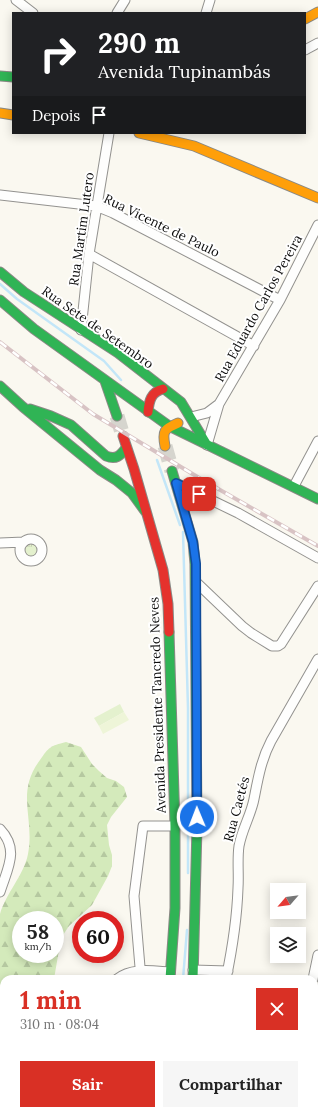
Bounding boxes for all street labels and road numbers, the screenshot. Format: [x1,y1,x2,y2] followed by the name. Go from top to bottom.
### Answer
[65,171,98,287] street label: Rua Martim Lutero
[101,190,223,261] street label: Rua Vicente de Paulo
[211,231,306,385] street label: Rua Eduardo Carlos Pereira
[38,282,157,373] street label: Rua Sete de Setembro
[145,597,170,814] street label: Avenida Presidente Tancredo Neves
[220,775,253,844] street label: Rua Caetés

